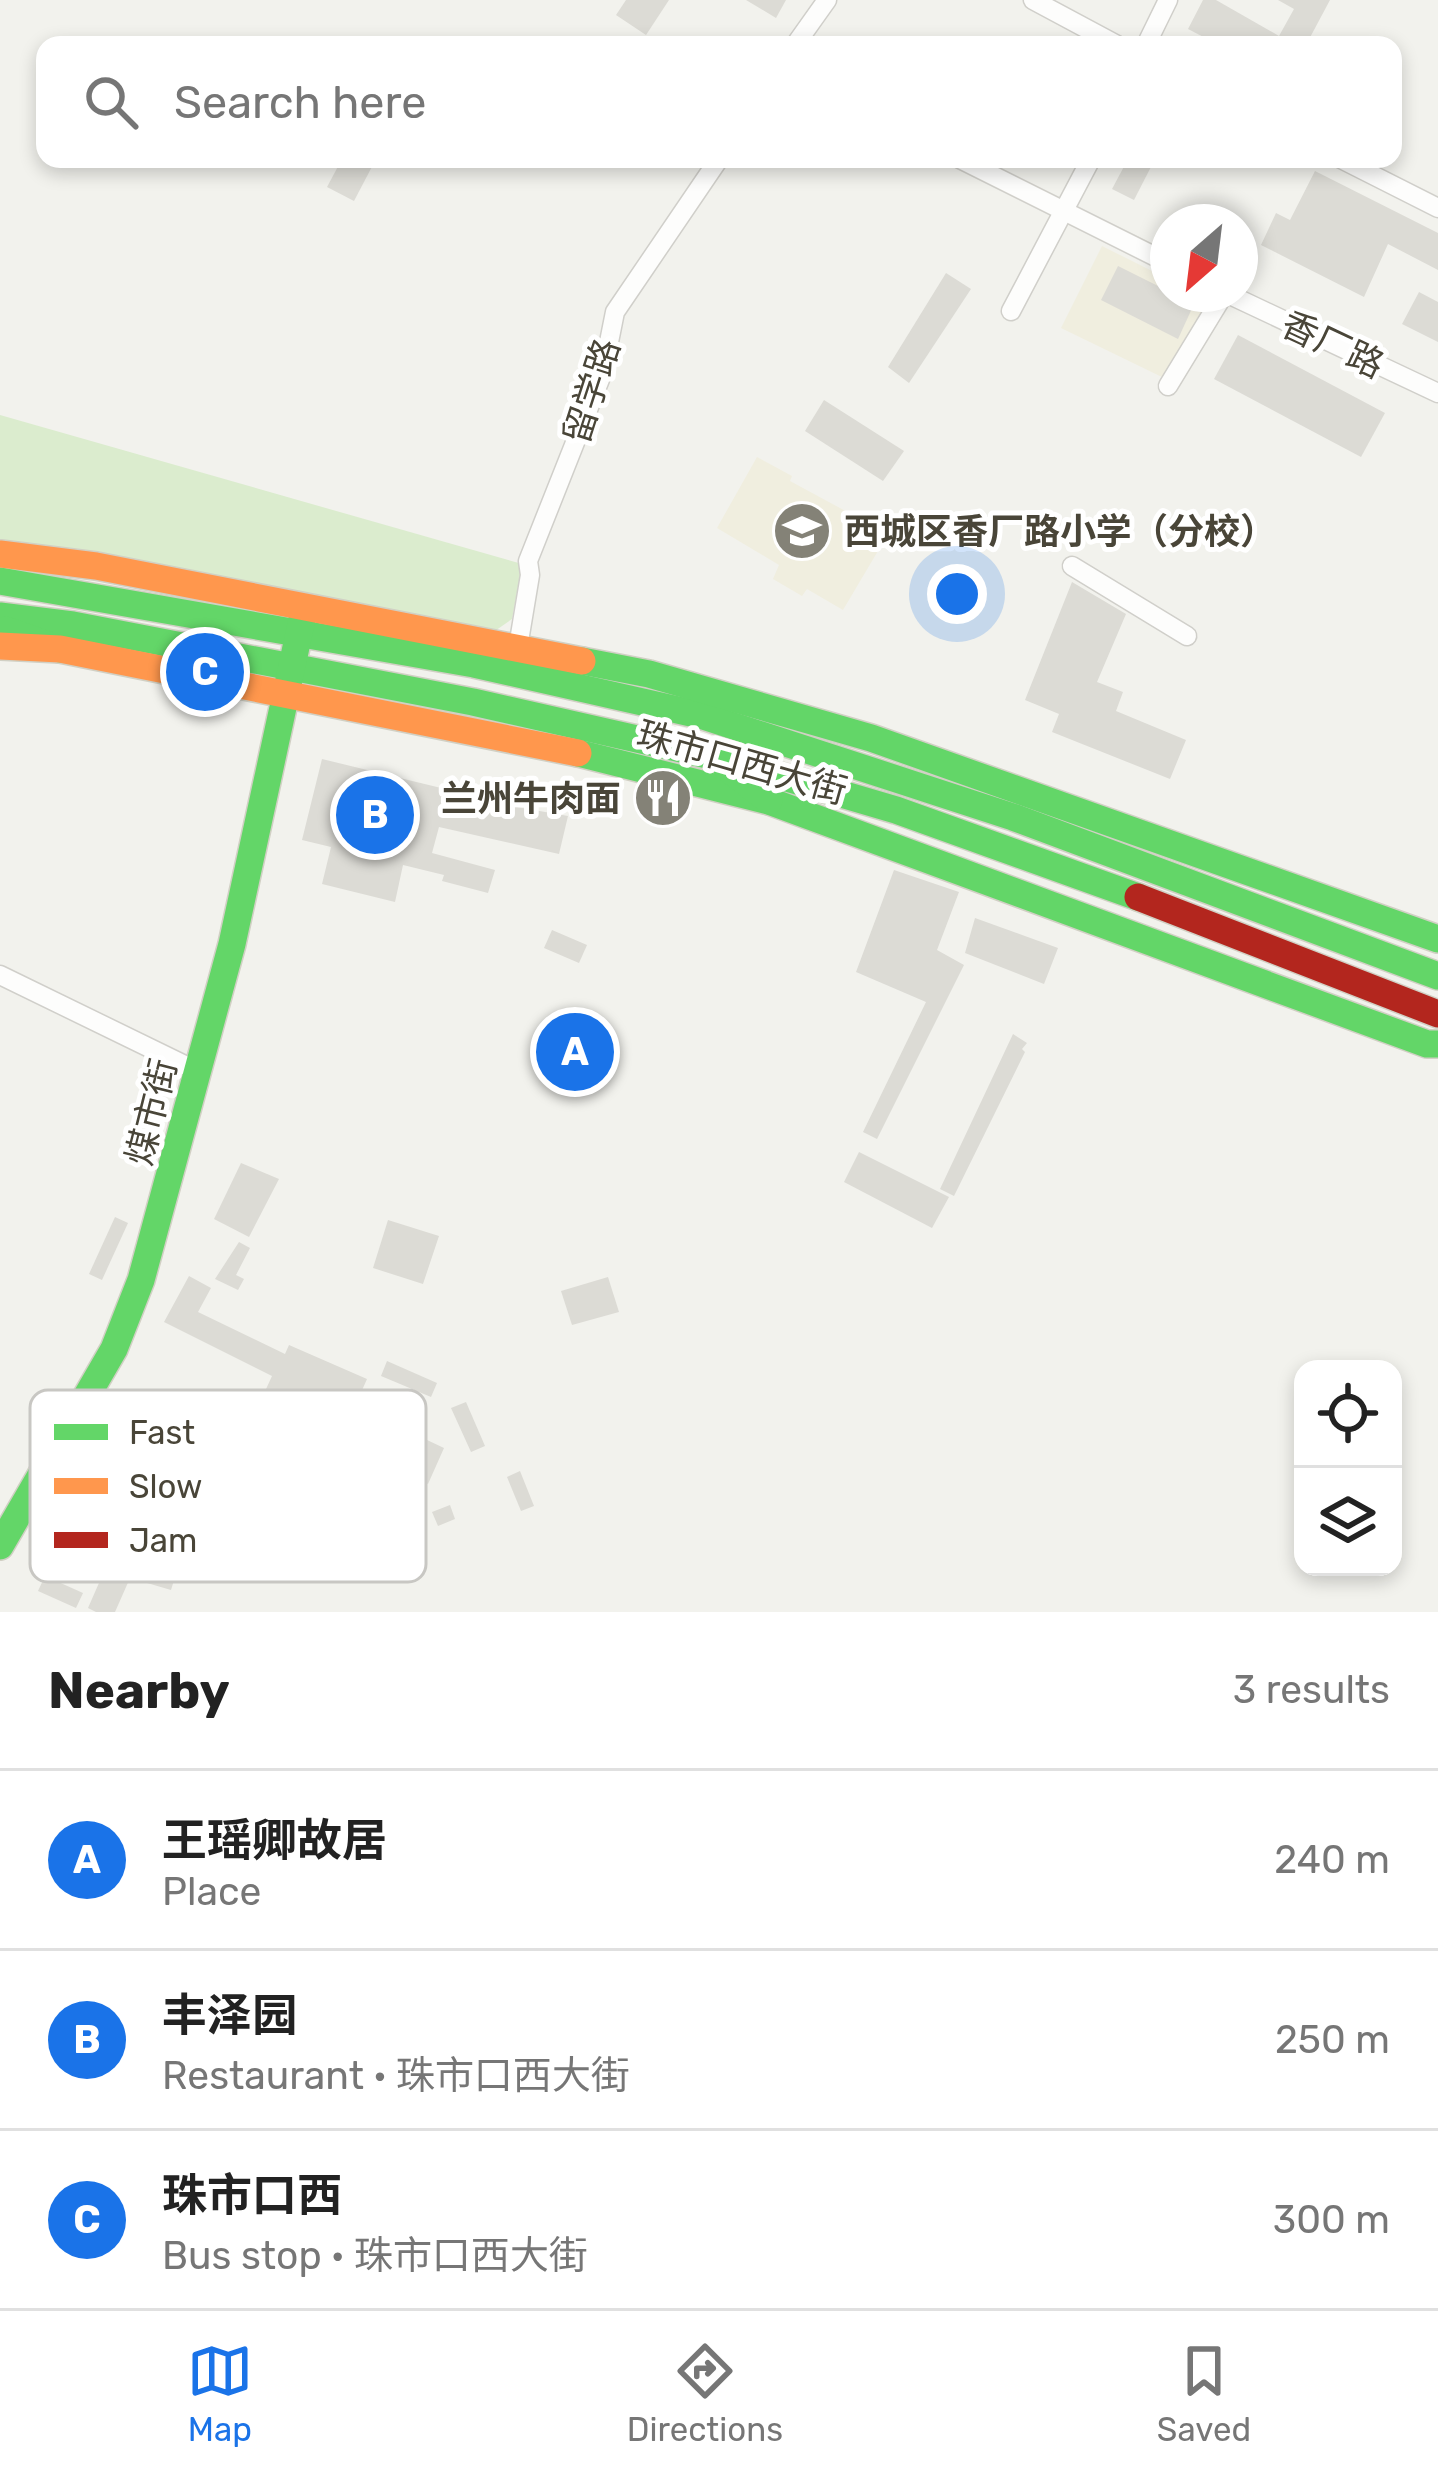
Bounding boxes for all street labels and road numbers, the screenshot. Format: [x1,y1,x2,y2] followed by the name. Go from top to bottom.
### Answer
[1275,302,1391,387] street label: 香厂路
[554,333,629,449] street label: 留学路
[632,712,852,813] street label: 珠市口西大街
[118,1055,185,1170] street label: 煤市街

